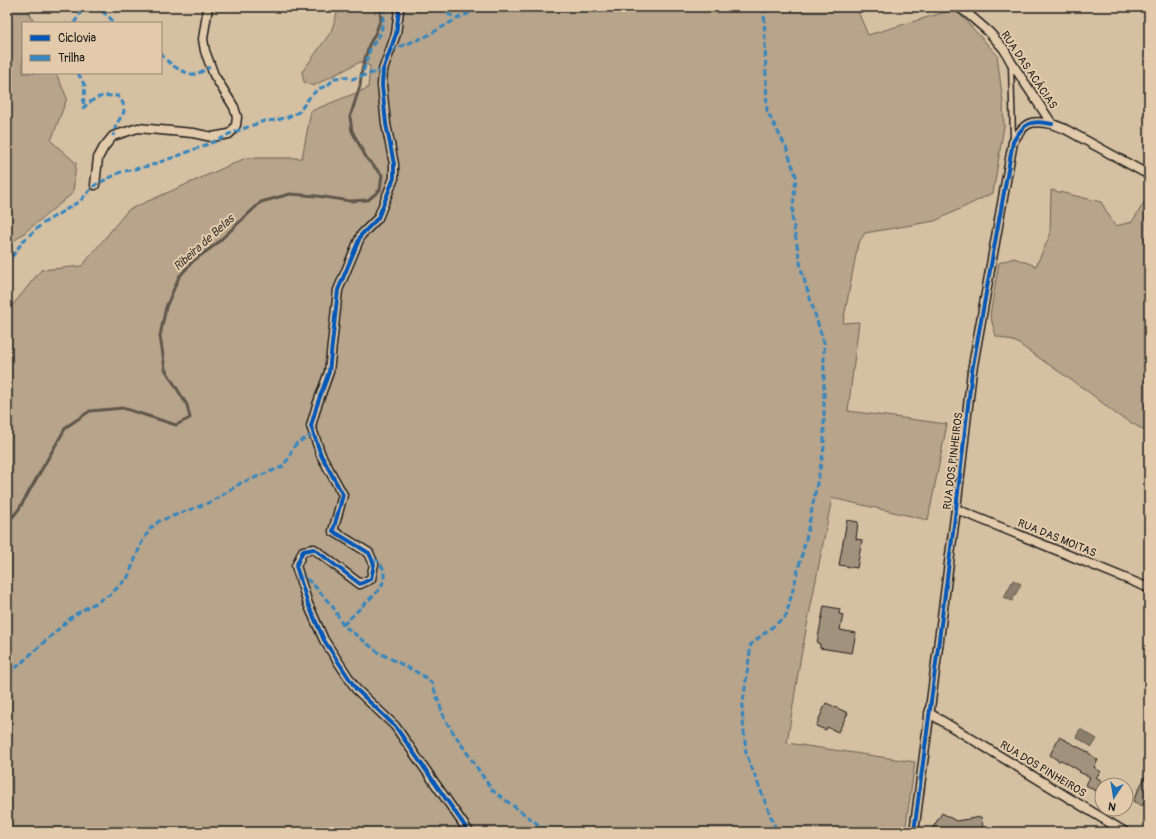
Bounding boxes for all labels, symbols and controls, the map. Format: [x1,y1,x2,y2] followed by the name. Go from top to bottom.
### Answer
[22,22,162,74] legend
[998,29,1060,111] street label: RUA DAS ACÁCIAS
[58,31,96,46] text: Ciclovia
[58,51,85,66] text: Trilha
[171,211,239,274] water label: Ribeira de Belas
[941,412,965,510] street label: RUA DOS PINHEIROS
[1016,516,1098,560] street label: RUA DAS MOITAS
[998,738,1088,800] street label: RUA DOS PINHEIROS
[1094,777,1134,817] north arrow
[1106,799,1117,813] text: N

